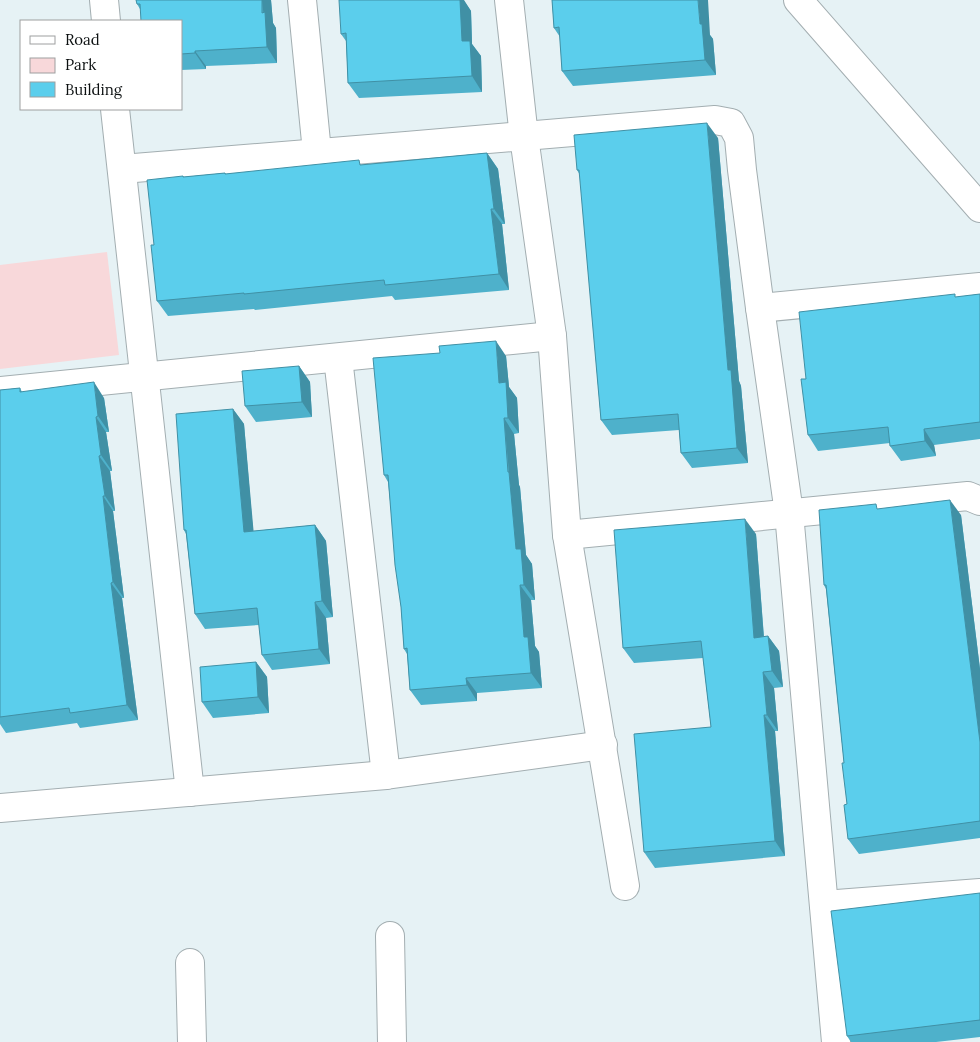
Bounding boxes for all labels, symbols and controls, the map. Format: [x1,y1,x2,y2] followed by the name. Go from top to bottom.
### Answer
[20,20,182,110] legend
[65,30,100,49] text: Road
[65,55,96,74] text: Park
[65,80,123,99] text: Building

